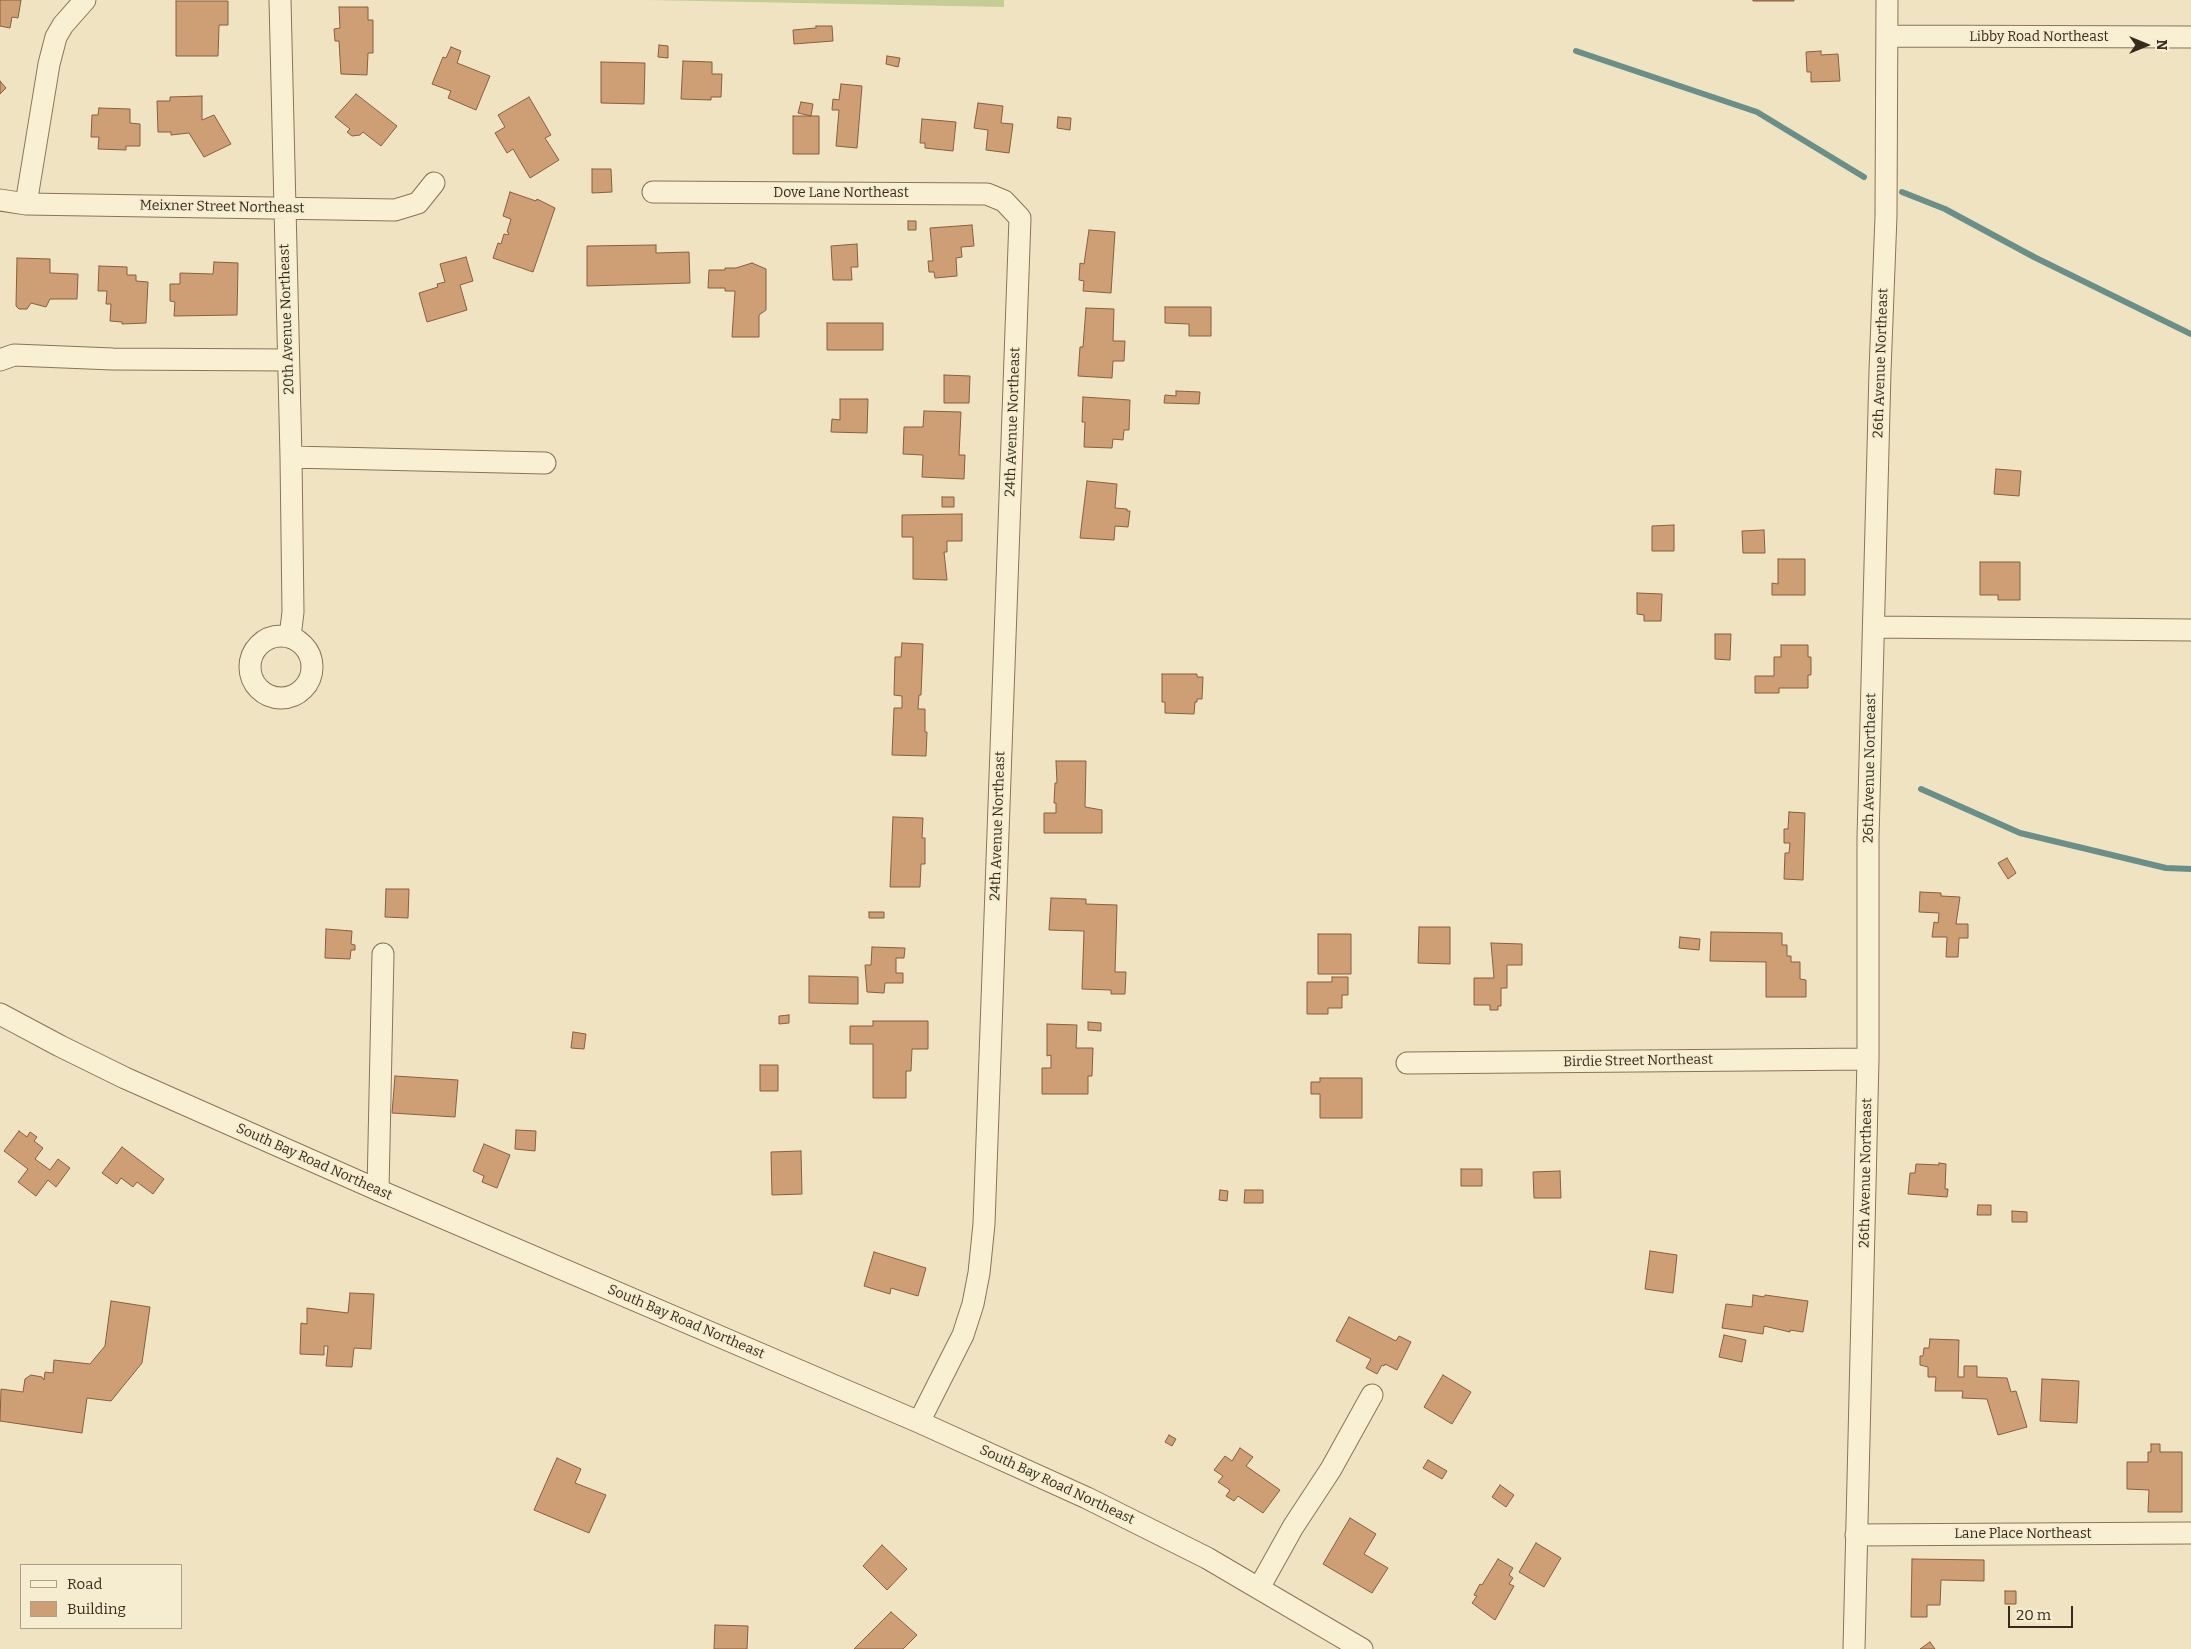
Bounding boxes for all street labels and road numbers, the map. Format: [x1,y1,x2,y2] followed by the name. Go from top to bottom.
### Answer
[1969,29,2109,45] street label: Libby Road Northeast
[773,185,909,201] street label: Dove Lane Northeast
[139,197,305,217] street label: Meixner Street Northeast
[276,243,298,395] street label: 20th Avenue Northeast
[1870,288,1892,438] street label: 26th Avenue Northeast
[1002,347,1024,497] street label: 24th Avenue Northeast
[1860,693,1880,843] street label: 26th Avenue Northeast
[987,751,1009,901] street label: 24th Avenue Northeast
[1563,1051,1713,1071] street label: Birdie Street Northeast
[1856,1098,1876,1248] street label: 26th Avenue Northeast
[233,1120,395,1204] street label: South Bay Road Northeast
[605,1281,767,1363] street label: South Bay Road Northeast
[977,1442,1137,1528] street label: South Bay Road Northeast
[1954,1526,2092,1542] street label: Lane Place Northeast

